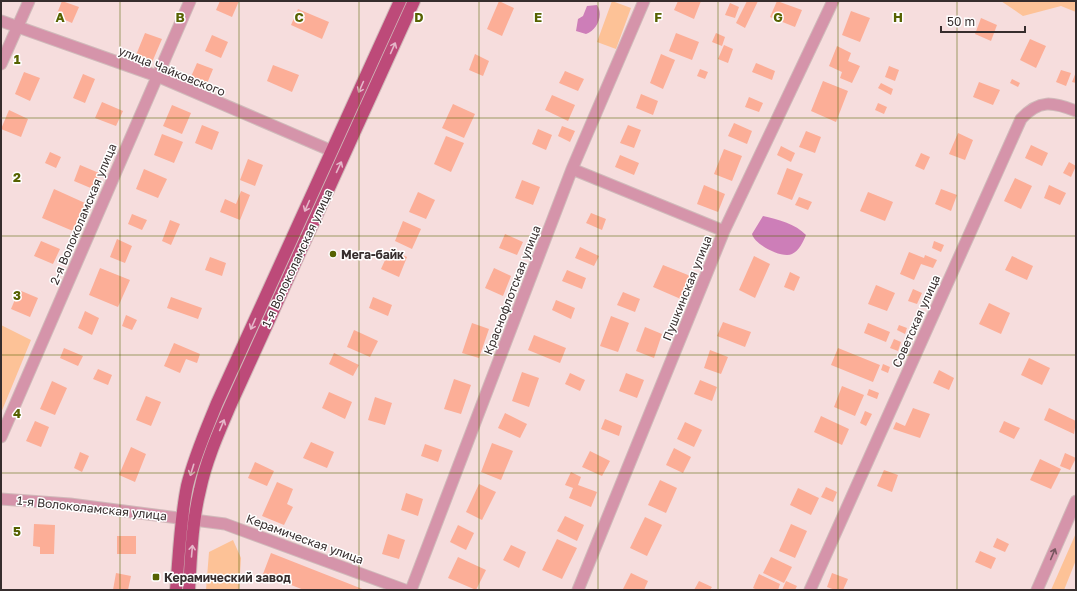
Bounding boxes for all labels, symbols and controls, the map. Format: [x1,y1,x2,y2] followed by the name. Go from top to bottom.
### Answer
[941,8,1025,34] scale bar
[55,9,65,25] text: A
[175,9,185,25] text: B
[294,9,304,25] text: C
[414,9,424,25] text: D
[534,9,542,25] text: E
[654,9,662,25] text: F
[773,9,783,25] text: G
[893,9,903,25] text: H
[947,14,975,29] text: 50 m
[116,43,228,99] street label: улица Чайковского
[390,43,397,55] one-way arrow
[14,51,21,67] text: 1
[357,81,364,93] one-way arrow
[46,141,120,287] street label: 2-я Волоколамская улица
[336,161,343,173] one-way arrow
[13,169,21,185] text: 2
[258,186,336,330] street label: 1-я Волоколамская улица
[303,199,310,211] one-way arrow
[480,223,544,357] street label: Краснофлотская улица
[659,233,715,343] street label: Пушкинская улица
[341,247,404,262] place label: Мега-байк
[328,249,338,259] marker: Мега-байк
[889,272,943,370] street label: Советская улица
[13,287,21,303] text: 3
[249,318,256,330] one-way arrow
[13,405,21,421] text: 4
[218,420,226,432] one-way arrow
[188,463,195,476] one-way arrow
[16,493,168,523] street label: 1-я Волоколамская улица
[244,511,366,567] street label: Керамическая улица
[13,523,21,539] text: 5
[188,545,195,558] one-way arrow
[1050,549,1057,561] one-way arrow
[164,570,291,585] place label: Керамический завод
[151,572,161,582] marker: Керамический завод

